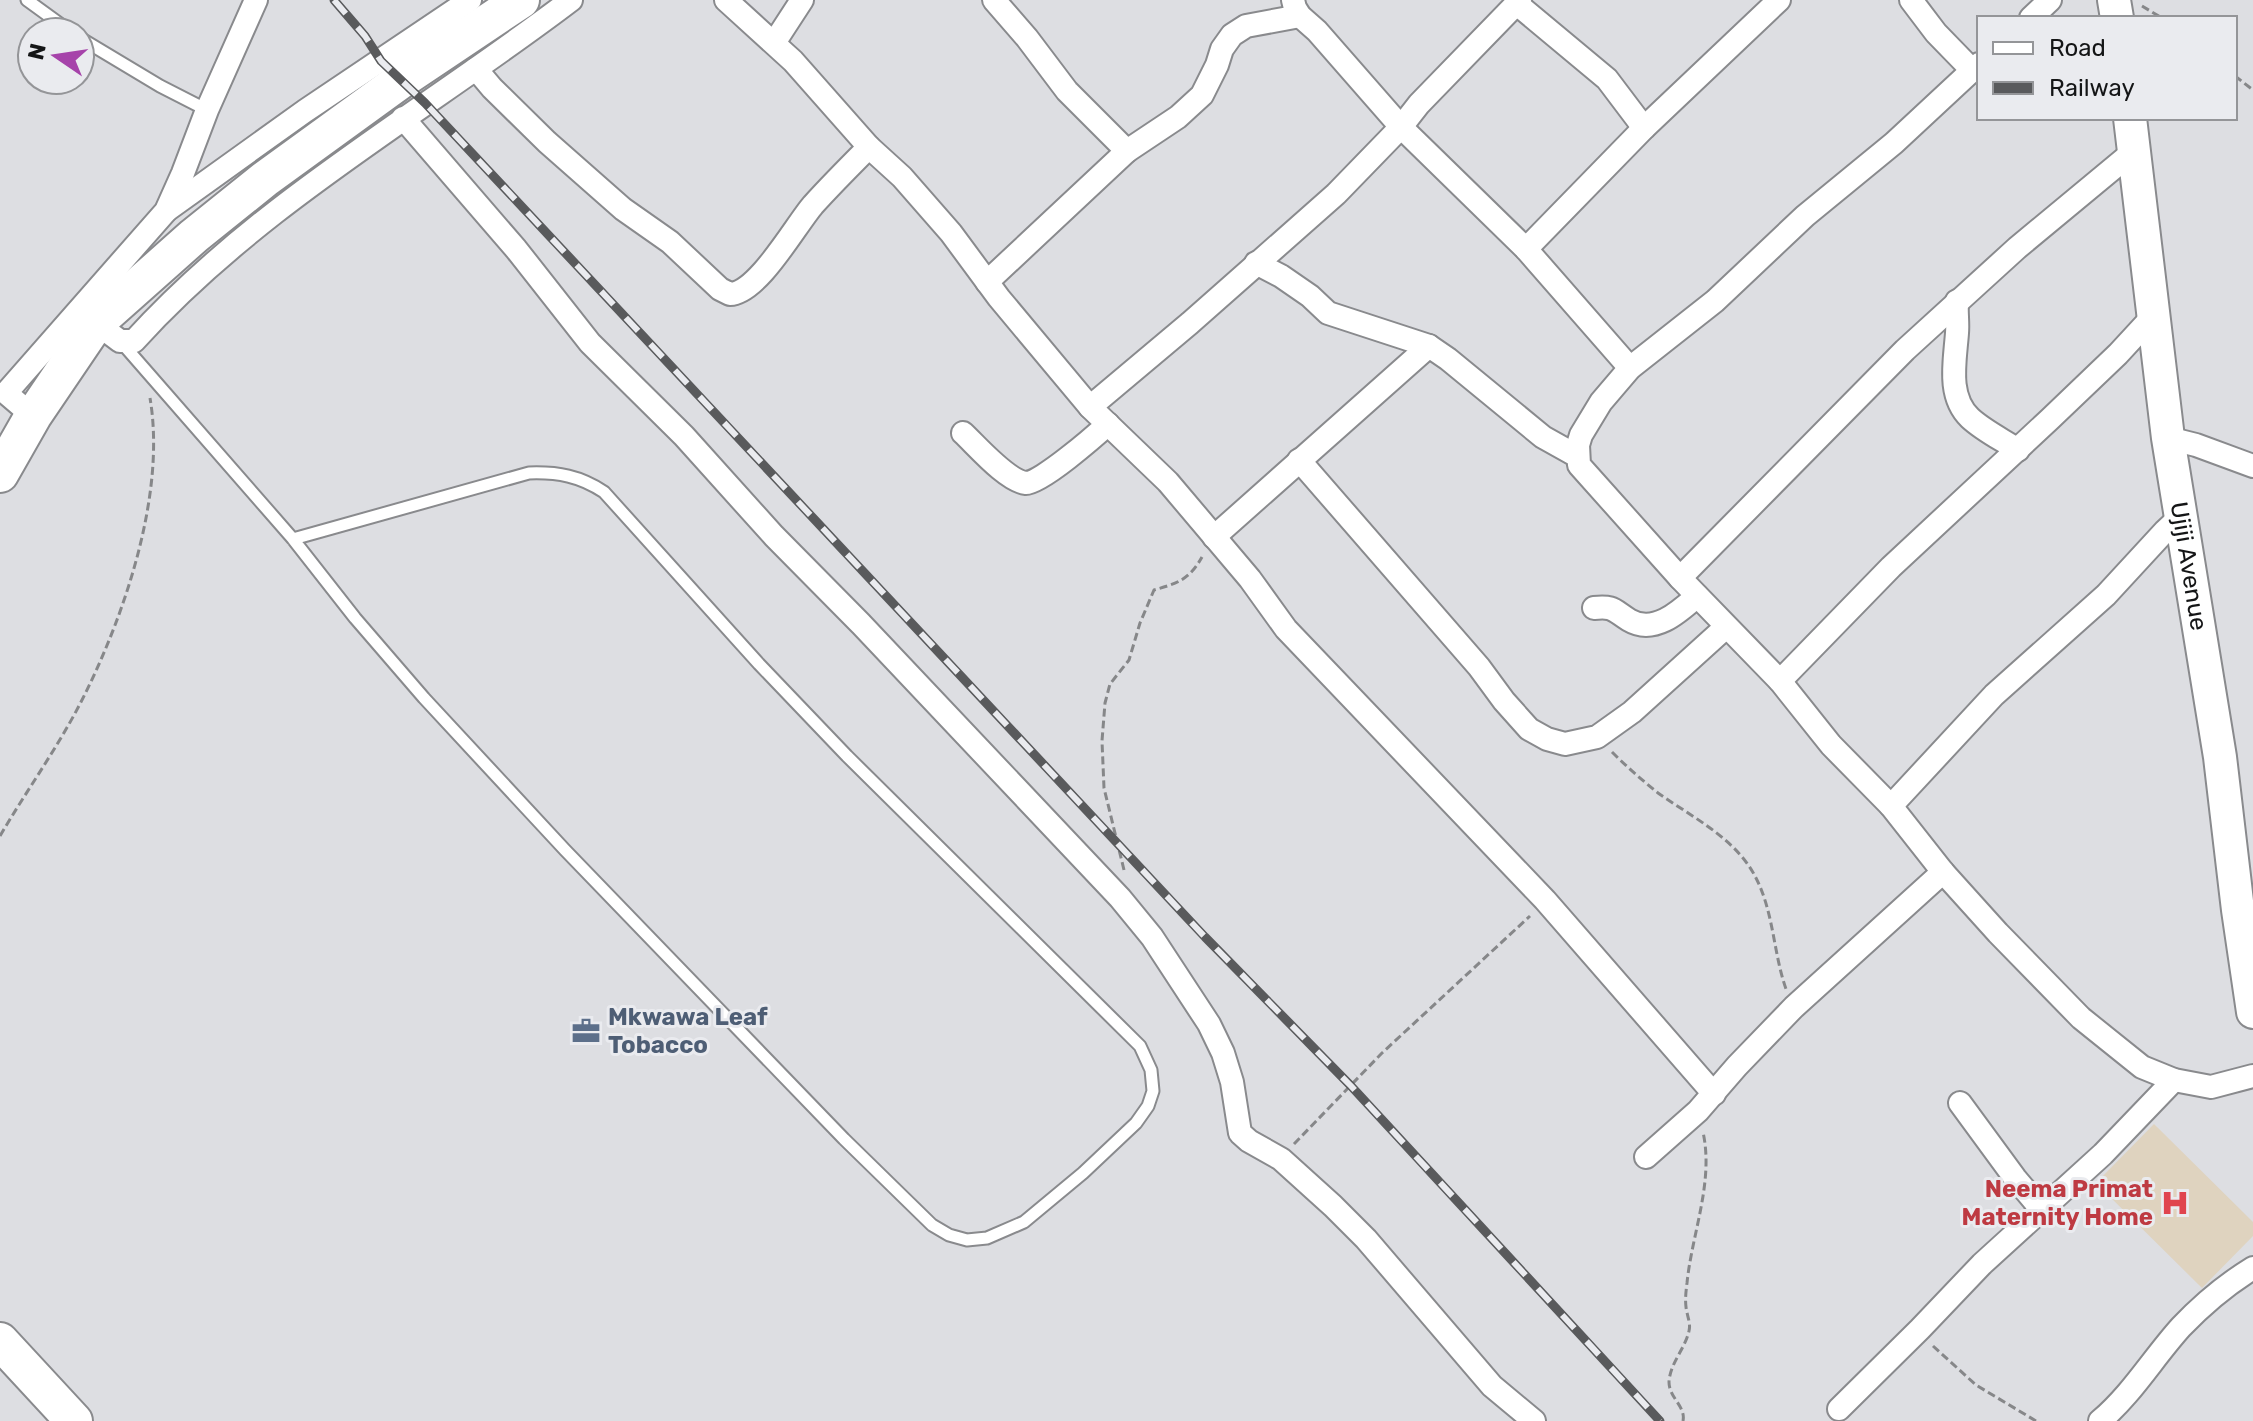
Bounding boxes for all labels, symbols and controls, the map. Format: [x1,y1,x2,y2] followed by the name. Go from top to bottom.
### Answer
[16,16,96,96] north arrow
[1977,16,2237,120] legend
[2049,34,2106,62] text: Road
[22,41,52,62] text: N
[2049,74,2135,102] text: Railway
[2165,500,2213,632] street label: Ujiji Avenue
[608,1003,768,1059] place label: Mkwawa Leaf Tobacco
[571,1016,601,1046] office icon: Mkwawa Leaf Tobacco
[1962,1175,2153,1231] place label: Neema Primat Maternity Home
[2160,1188,2190,1218] hospital icon: Neema Primat Maternity Home

